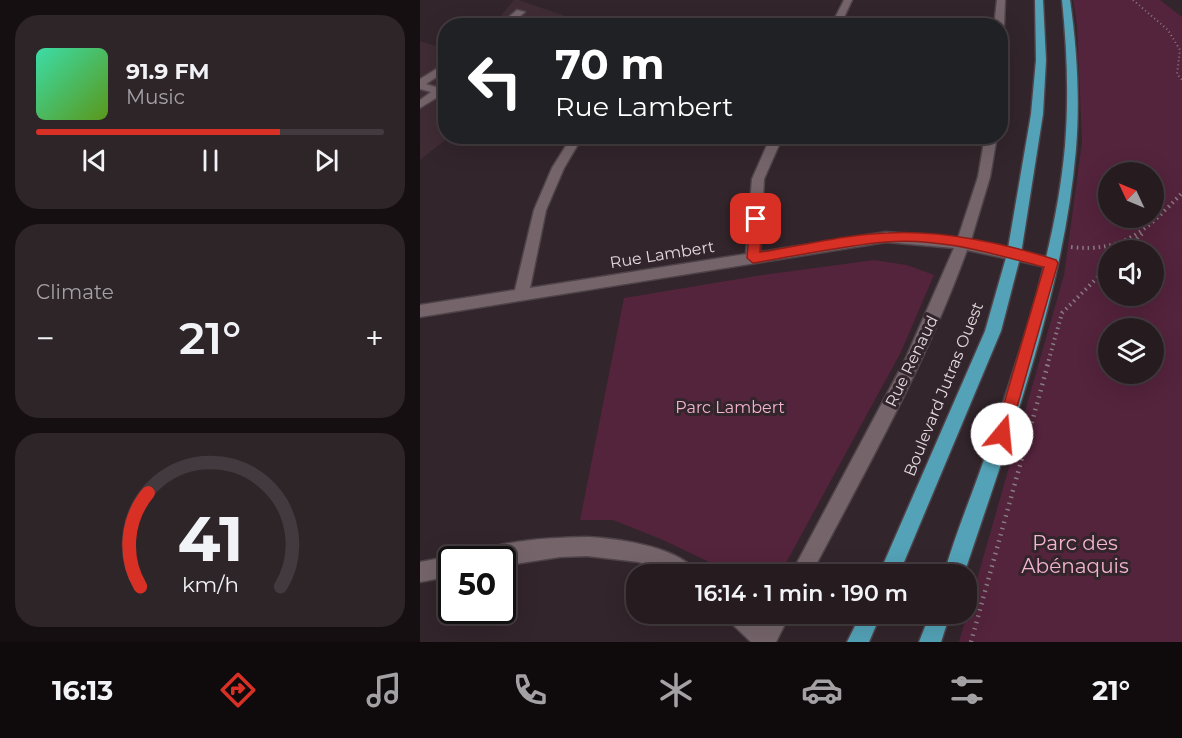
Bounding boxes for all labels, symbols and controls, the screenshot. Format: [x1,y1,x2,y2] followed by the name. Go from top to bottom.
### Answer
[555,38,665,90] text: 70 m
[456,42,534,120] icon: left
[126,58,210,85] text: 91.9 FM
[126,85,185,109] text: Music
[555,90,733,123] text: Rue Lambert
[78,144,111,177] icon: previous
[194,144,227,177] icon: pause
[310,144,343,177] icon: next
[1098,162,1164,228] north arrow
[1098,162,1164,384] map controls
[730,193,781,244] pin
[739,202,772,235] icon: arrive
[608,237,716,272] street label: Rue Lambert
[1098,240,1164,306] button: sound
[36,280,114,304] text: Climate
[900,299,987,479] street label: Boulevard Jutras Ouest
[179,310,241,365] text: 21°
[881,312,942,410] street label: Rue Renaud
[36,318,55,358] text: −
[365,318,384,358] text: +
[1098,318,1164,384] button: layers
[675,398,785,417] park label: Parc Lambert
[970,402,1034,466] position arrow
[177,501,243,577] text: 41
[1021,531,1129,578] park label: Parc des Abénaquis
[438,546,516,624] speed limit sign: 50
[181,571,239,597] text: km/h
[695,580,908,607] text: 16:14 · 1 min · 190 m
[217,669,259,711] icon: directions
[363,669,405,711] icon: music
[509,669,551,711] icon: phone
[655,669,697,711] icon: climate
[801,669,843,711] icon: car
[946,669,988,711] icon: filters
[52,674,113,707] text: 16:13
[1092,674,1130,707] text: 21°

